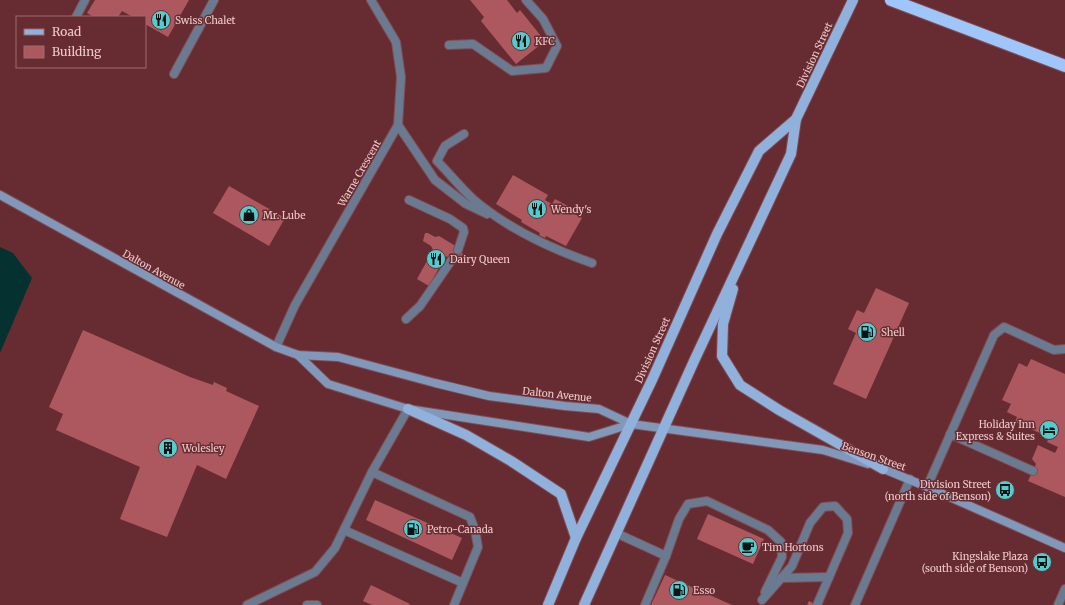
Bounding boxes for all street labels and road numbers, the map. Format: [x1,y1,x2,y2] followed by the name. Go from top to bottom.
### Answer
[794,20,835,90] street label: Division Street
[335,137,384,210] street label: Warne Crescent
[120,247,187,292] street label: Dalton Avenue
[632,315,673,385] street label: Division Street
[522,384,592,405] street label: Dalton Avenue
[840,439,908,474] street label: Benson Street

